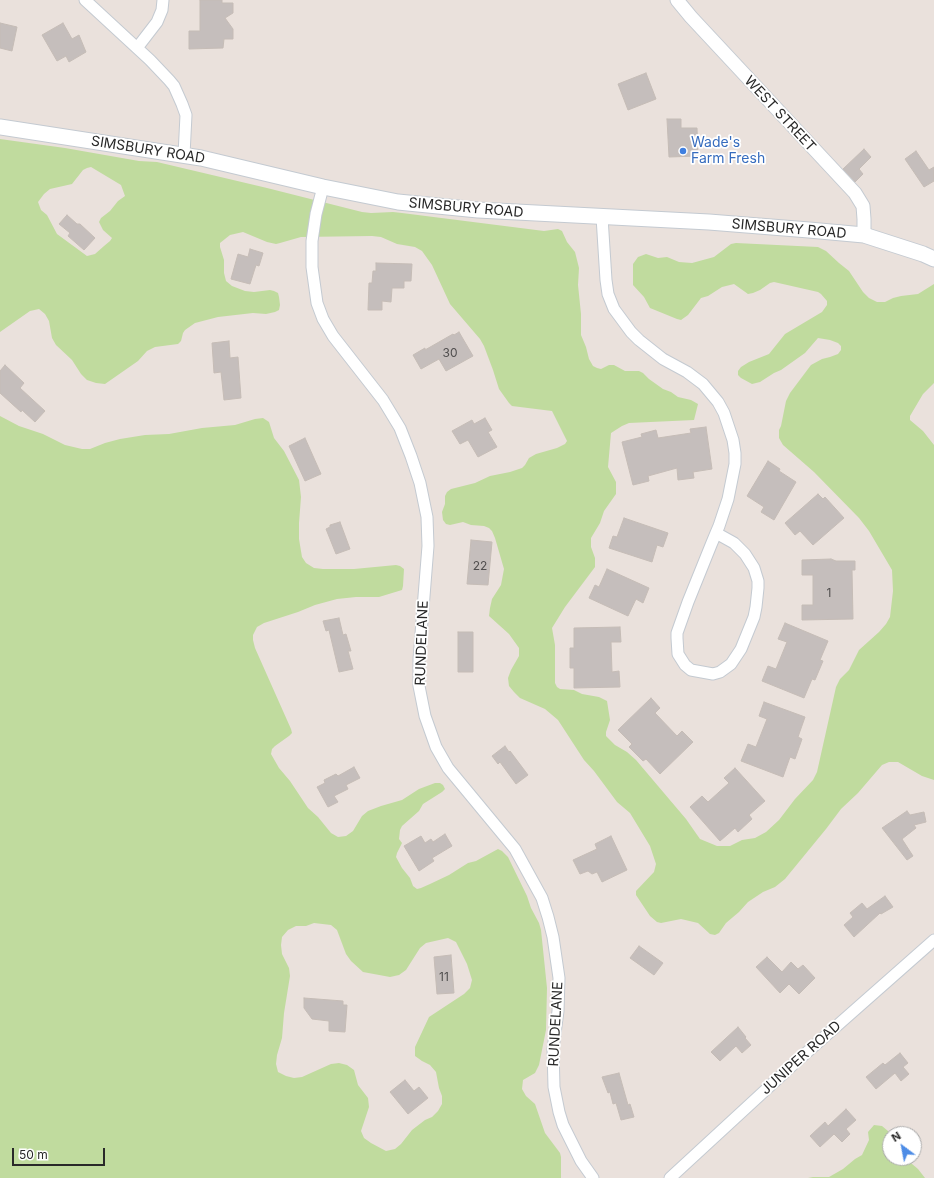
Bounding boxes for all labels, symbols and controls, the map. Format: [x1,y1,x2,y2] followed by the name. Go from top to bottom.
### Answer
[741,73,819,155] street label: WEST STREET
[90,133,206,167] street label: SIMSBURY ROAD
[691,135,765,168] place label: Wade's Farm Fresh
[678,146,688,156] marker: Wade's Farm Fresh
[408,195,524,221] street label: SIMSBURY ROAD
[731,216,847,242] street label: SIMSBURY ROAD
[443,346,457,360] house number: 30
[473,559,487,573] house number: 22
[827,586,831,600] house number: 1
[412,600,432,686] street label: RUNDELANE
[439,970,449,984] house number: 11
[545,981,567,1067] street label: RUNDELANE
[757,1018,845,1098] street label: JUNIPER ROAD
[882,1126,922,1166] north arrow
[889,1129,903,1145] text: N
[14,1140,107,1166] scale bar
[19,1147,48,1162] text: 50 m

